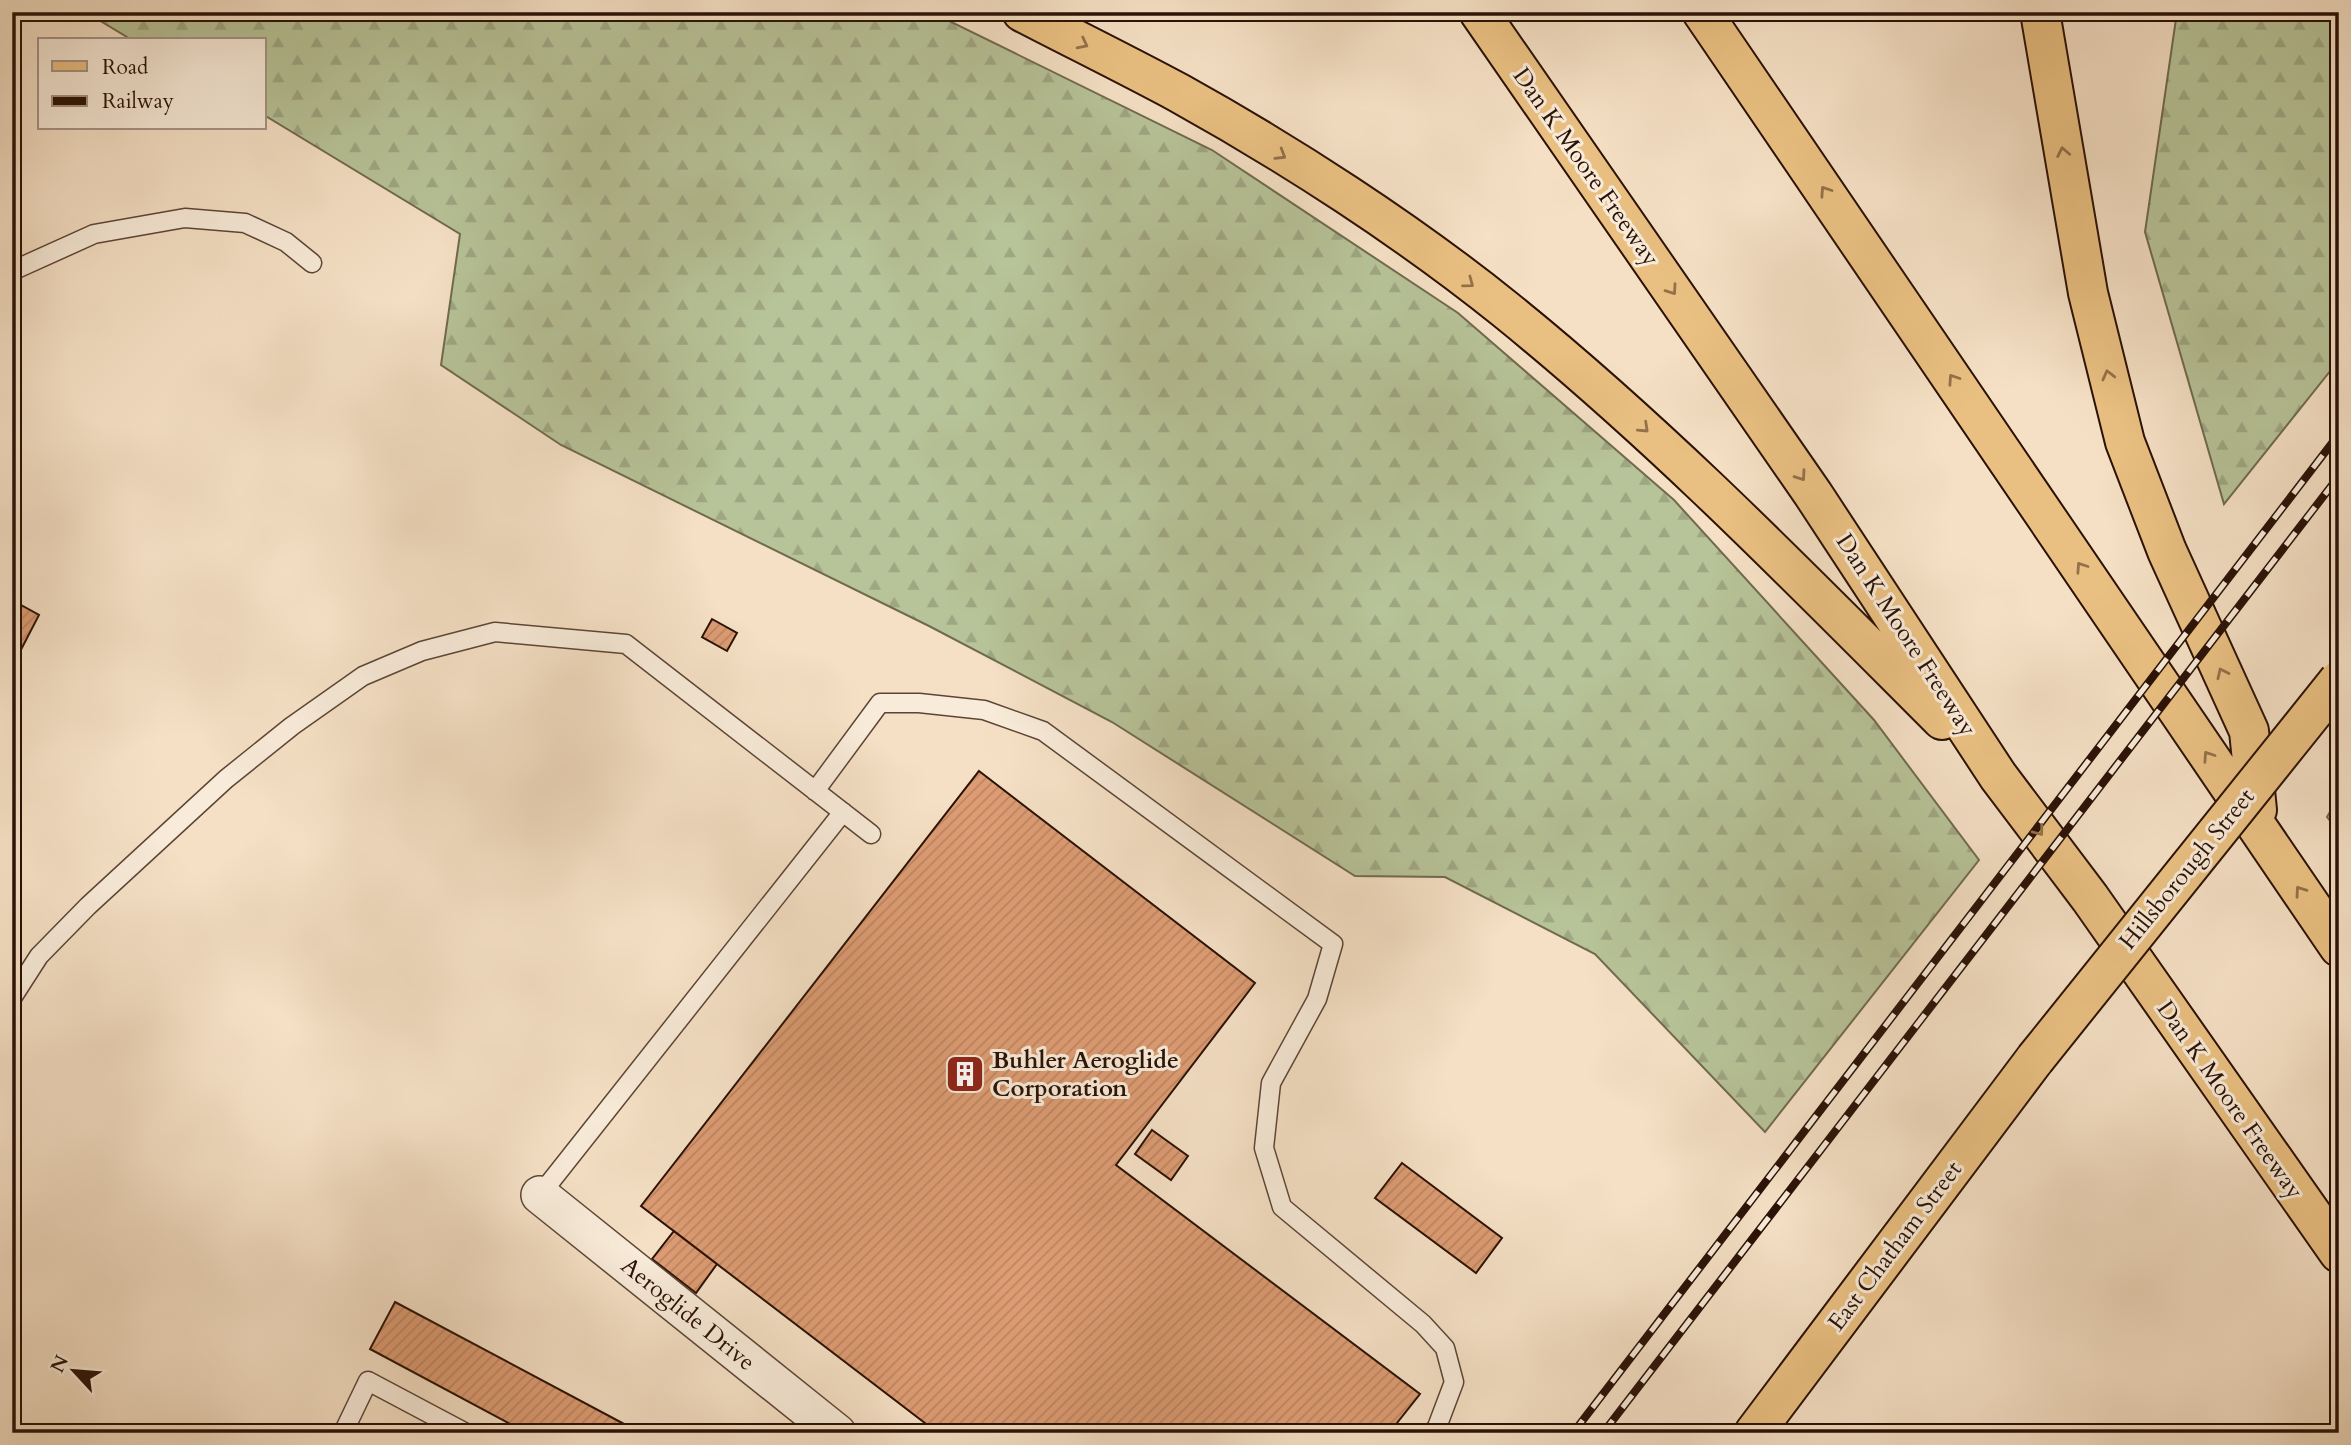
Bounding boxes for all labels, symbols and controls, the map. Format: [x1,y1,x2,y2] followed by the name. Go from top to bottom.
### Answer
[1076,35,1088,49] one-way arrow
[38,38,266,130] legend
[102,53,148,82] text: Road
[1505,61,1667,273] street label: Dan K Moore Freeway
[102,87,174,116] text: Railway
[1274,146,1287,159] one-way arrow
[2057,146,2072,158] one-way arrow
[1821,186,1833,199] one-way arrow
[1461,274,1474,287] one-way arrow
[1664,282,1676,295] one-way arrow
[2102,369,2116,381] one-way arrow
[1949,374,1961,387] one-way arrow
[1636,419,1649,432] one-way arrow
[1793,469,1806,482] one-way arrow
[1828,527,1984,743] street label: Dan K Moore Freeway
[2077,562,2089,575] one-way arrow
[2216,668,2230,680] one-way arrow
[2204,751,2216,764] one-way arrow
[2112,781,2263,957] street label: Hillsborough Street
[2031,823,2044,835] one-way arrow
[2296,886,2308,899] one-way arrow
[2149,994,2311,1206] street label: Dan K Moore Freeway
[992,1044,1179,1105] place label: Buhler Aeroglide Corporation
[944,1053,986,1095] building icon: Buhler Aeroglide Corporation
[1820,1154,1970,1338] street label: East Chatham Street
[614,1250,762,1378] street label: Aeroglide Drive
[38,1336,108,1406] north arrow
[44,1350,75,1377] text: N

